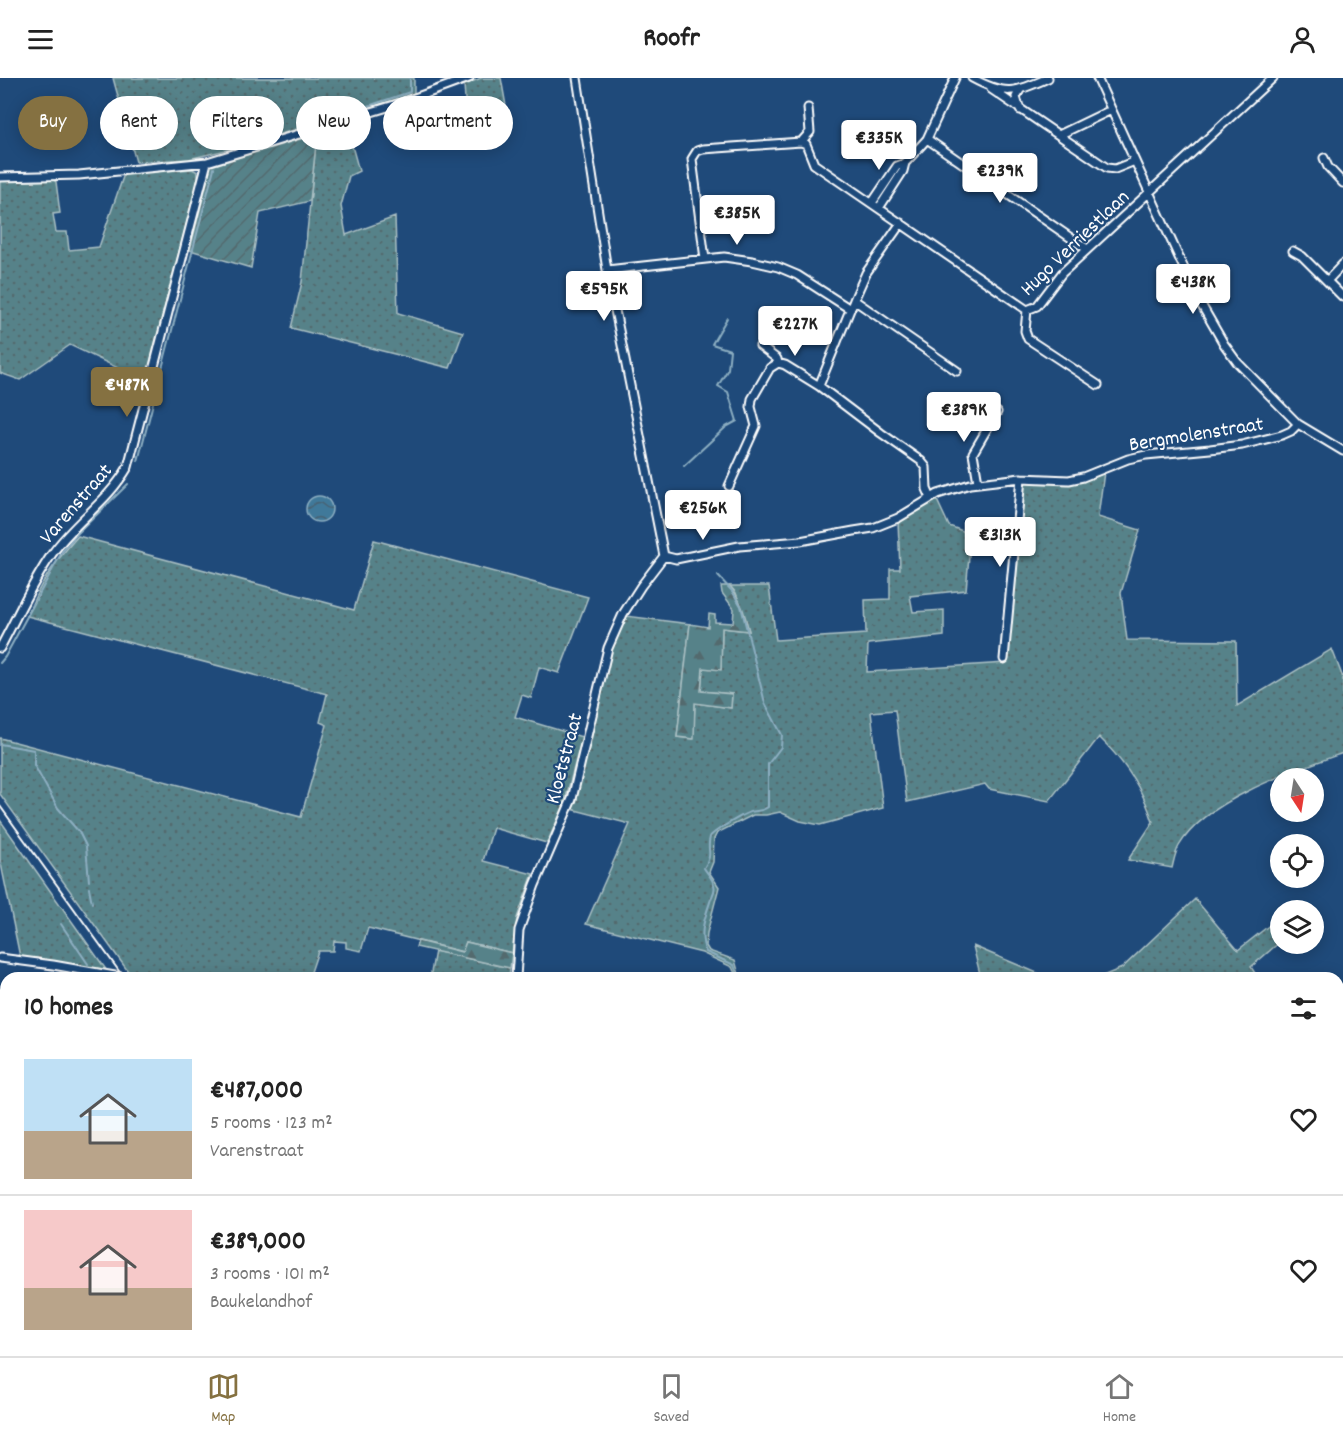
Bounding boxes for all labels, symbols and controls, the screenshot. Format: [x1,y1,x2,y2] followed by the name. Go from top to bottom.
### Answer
[643,20,700,59] text: Roofr
[24,23,57,56] icon: menu
[1286,23,1319,56] icon: person
[18,96,88,150] chip: Buy
[100,96,178,150] chip: Rent
[190,96,284,150] chip: Filters
[296,96,371,150] chip: New
[383,96,513,150] chip: Apartment
[837,120,921,171] pin: €335K
[855,125,903,153] text: €335K
[958,153,1042,204] pin: €239K
[976,158,1024,186] text: €239K
[1015,184,1138,304] street label: Hugo Verriestlaan
[695,195,779,246] pin: €385K
[714,200,760,228] text: €385K
[1151,264,1235,315] pin: €438K
[1170,269,1216,297] text: €438K
[562,271,646,322] pin: €595K
[580,276,628,304] text: €595K
[753,306,837,357] pin: €227K
[772,311,818,339] text: €227K
[85,367,169,418] pin: €487K
[105,372,149,400] text: €487K
[922,392,1006,443] pin: €389K
[941,397,987,425] text: €389K
[1127,410,1266,461] street label: Bergmolenstraat
[34,458,121,552] street label: Varenstraat
[661,490,745,541] pin: €256K
[679,495,727,523] text: €256K
[958,517,1042,568] pin: €313K
[979,522,1021,550] text: €313K
[539,710,592,808] street label: Kloetstraat
[1270,768,1324,822] north arrow
[1270,768,1324,954] map controls
[1270,834,1324,888] button: locate
[1270,900,1324,954] button: layers
[24,990,114,1027] text: 10 homes
[1287,992,1320,1025] icon: filters
[210,1073,303,1110] text: €487,000
[72,1083,144,1155] icon: home
[1287,1103,1320,1136] icon: heart
[210,1110,333,1138] text: 5 rooms · 123 m²
[210,1138,304,1166] text: Varenstraat
[210,1224,306,1261] text: €389,000
[72,1234,144,1306] icon: home
[1287,1254,1320,1287] icon: heart
[210,1261,330,1289] text: 3 rooms · 101 m²
[210,1289,312,1317] text: Baukelandhof
[207,1370,240,1429] tab: Map
[653,1370,689,1429] tab: Saved
[1103,1370,1136,1429] tab: Home

